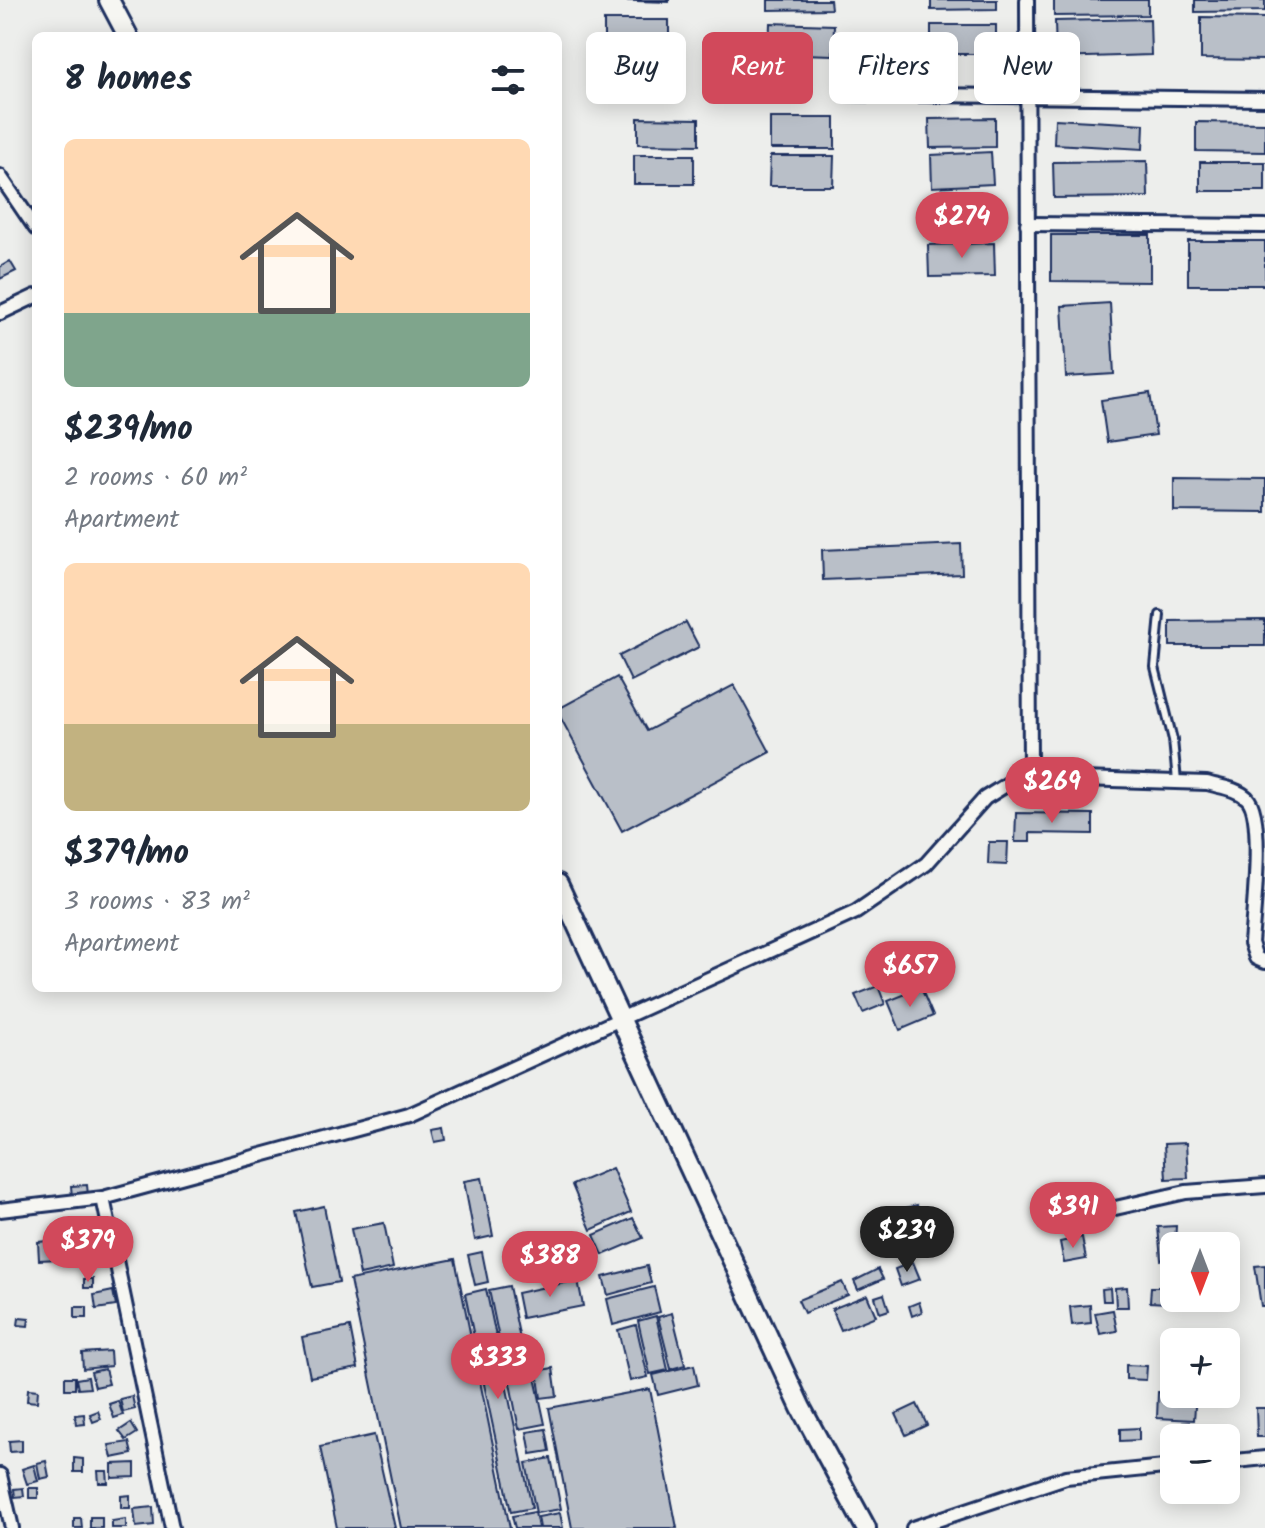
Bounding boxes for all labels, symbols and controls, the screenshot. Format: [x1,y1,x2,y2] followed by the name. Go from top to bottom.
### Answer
[586,32,686,104] chip: Buy
[702,32,813,104] chip: Rent
[829,32,958,104] chip: Filters
[974,32,1080,104] chip: New
[64,53,192,107] text: 8 homes
[486,58,530,102] icon: filters
[225,191,369,335] icon: home
[915,192,1009,260] pin: $274
[934,197,991,239] text: $274
[64,403,193,457] text: $239/mo
[64,457,247,499] text: 2 rooms · 60 m²
[64,499,179,541] text: Apartment
[225,615,369,759] icon: home
[1005,757,1099,825] pin: $269
[1023,762,1081,804] text: $269
[64,827,189,881] text: $379/mo
[64,881,250,923] text: 3 rooms · 83 m²
[64,923,179,965] text: Apartment
[863,941,957,1009] pin: $657
[883,946,937,988] text: $657
[1026,1182,1120,1250] pin: $391
[1048,1187,1098,1229] text: $391
[860,1206,954,1274] pin: $239
[878,1211,936,1253] text: $239
[41,1216,135,1284] pin: $379
[60,1221,116,1263] text: $379
[503,1231,597,1299] pin: $388
[1160,1232,1240,1312] north arrow
[1160,1232,1240,1504] map controls
[520,1236,580,1278] text: $388
[1160,1328,1240,1408] button: +
[451,1333,545,1401] pin: $333
[469,1338,527,1380] text: $333
[1160,1424,1240,1504] button: −

